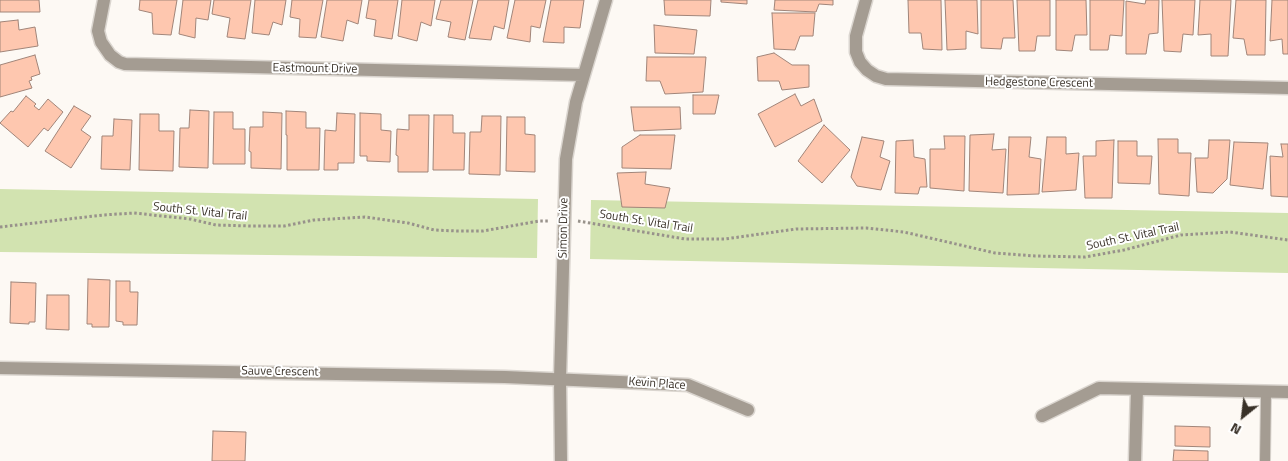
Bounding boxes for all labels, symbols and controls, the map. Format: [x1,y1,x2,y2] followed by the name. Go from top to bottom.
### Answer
[273,61,357,77] street label: Eastmount Drive
[985,75,1093,91] street label: Hedgestone Crescent
[556,197,572,259] street label: Simon Drive
[152,200,248,224] street label: South St. Vital Trail
[598,208,694,236] street label: South St. Vital Trail
[1085,220,1181,254] street label: South St. Vital Trail
[241,364,319,380] street label: Sauve Crescent
[628,375,686,393] street label: Kevin Place
[1218,391,1268,441] north arrow
[1226,418,1245,441] text: N

